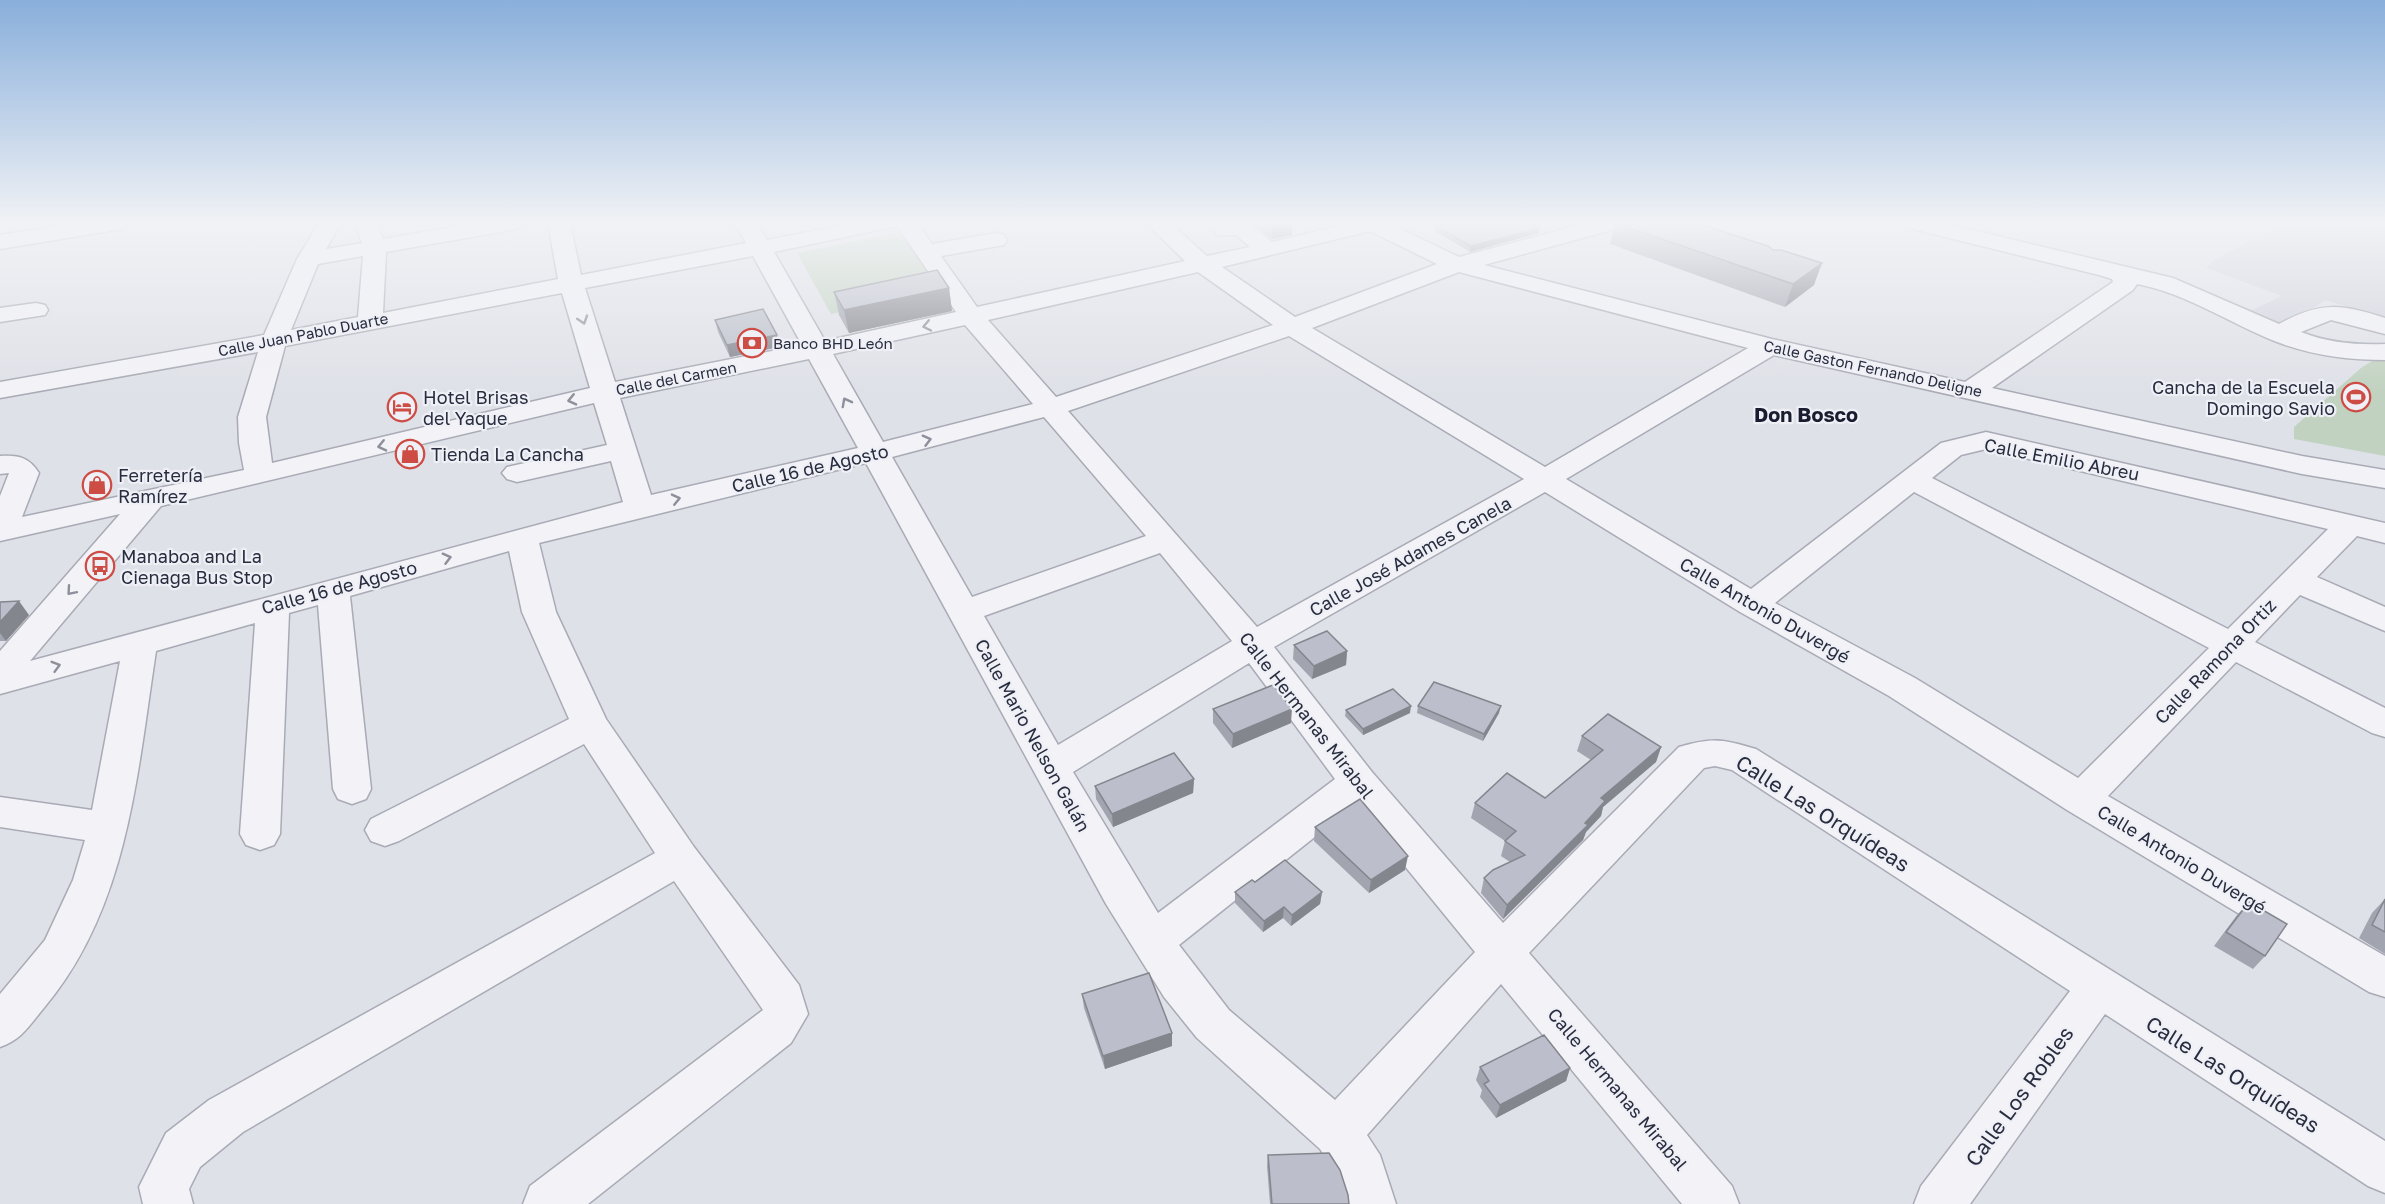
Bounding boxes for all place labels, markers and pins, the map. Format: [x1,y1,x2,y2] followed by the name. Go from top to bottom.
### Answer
[736,327,768,359] bank icon: Banco BHD León
[773,334,893,352] place label: Banco BHD León
[2152,376,2335,419] place label: Cancha de la Escuela Domingo Savio
[2340,381,2372,413] sports icon: Cancha de la Escuela Domingo Savio
[423,386,529,429] place label: Hotel Brisas del Yaque
[386,391,418,423] hotel icon: Hotel Brisas del Yaque
[394,438,426,470] shop icon: Tienda La Cancha
[431,443,584,465] place label: Tienda La Cancha
[118,464,203,507] place label: Ferretería Ramírez
[81,469,113,501] shop icon: Ferretería Ramírez
[121,545,273,588] place label: Manaboa and La Cienaga Bus Stop
[84,550,116,582] bus stop icon: Manaboa and La Cienaga Bus Stop

